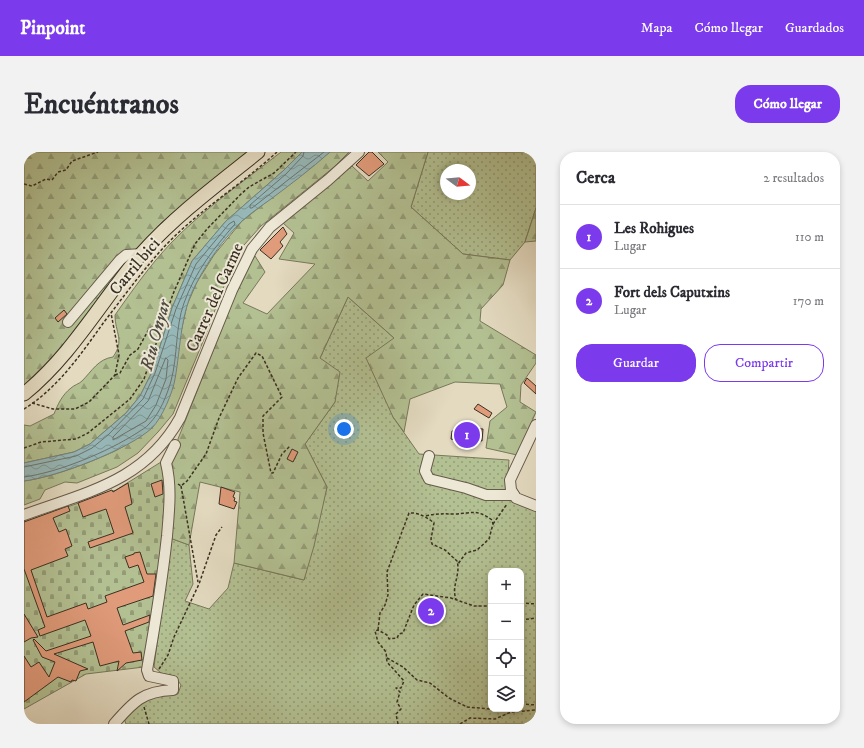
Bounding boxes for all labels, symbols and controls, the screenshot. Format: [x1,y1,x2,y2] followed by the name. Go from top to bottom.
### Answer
[20,17,85,40] text: Pinpoint
[641,19,672,37] text: Mapa
[694,19,763,37] text: Cómo llegar
[785,19,844,37] text: Guardados
[735,85,840,123] button: Cómo llegar
[24,87,179,122] text: Encuéntranos
[440,164,476,200] north arrow
[576,167,615,189] text: Cerca
[763,170,824,186] text: 2 resultados
[614,219,694,238] text: Les Rohigues
[587,229,591,245] text: 1
[795,229,824,245] text: 110 m
[104,233,165,300] street label: Carril bici
[614,238,646,254] text: Lugar
[181,239,249,355] street label: Carrer del Carme
[614,283,730,302] text: Fort dels Caputxins
[586,293,592,309] text: 2
[793,293,824,309] text: 170 m
[136,296,176,374] water label: Riu Onyar
[614,302,646,318] text: Lugar
[576,344,696,382] button: Guardar
[704,344,824,382] button: Compartir
[334,419,354,439] your location
[454,420,480,450] pin: 1
[488,568,524,712] map controls
[488,568,524,604] button: +
[418,596,444,626] pin: 2
[488,604,524,640] button: −
[488,640,524,676] button: locate
[488,676,524,712] button: layers

